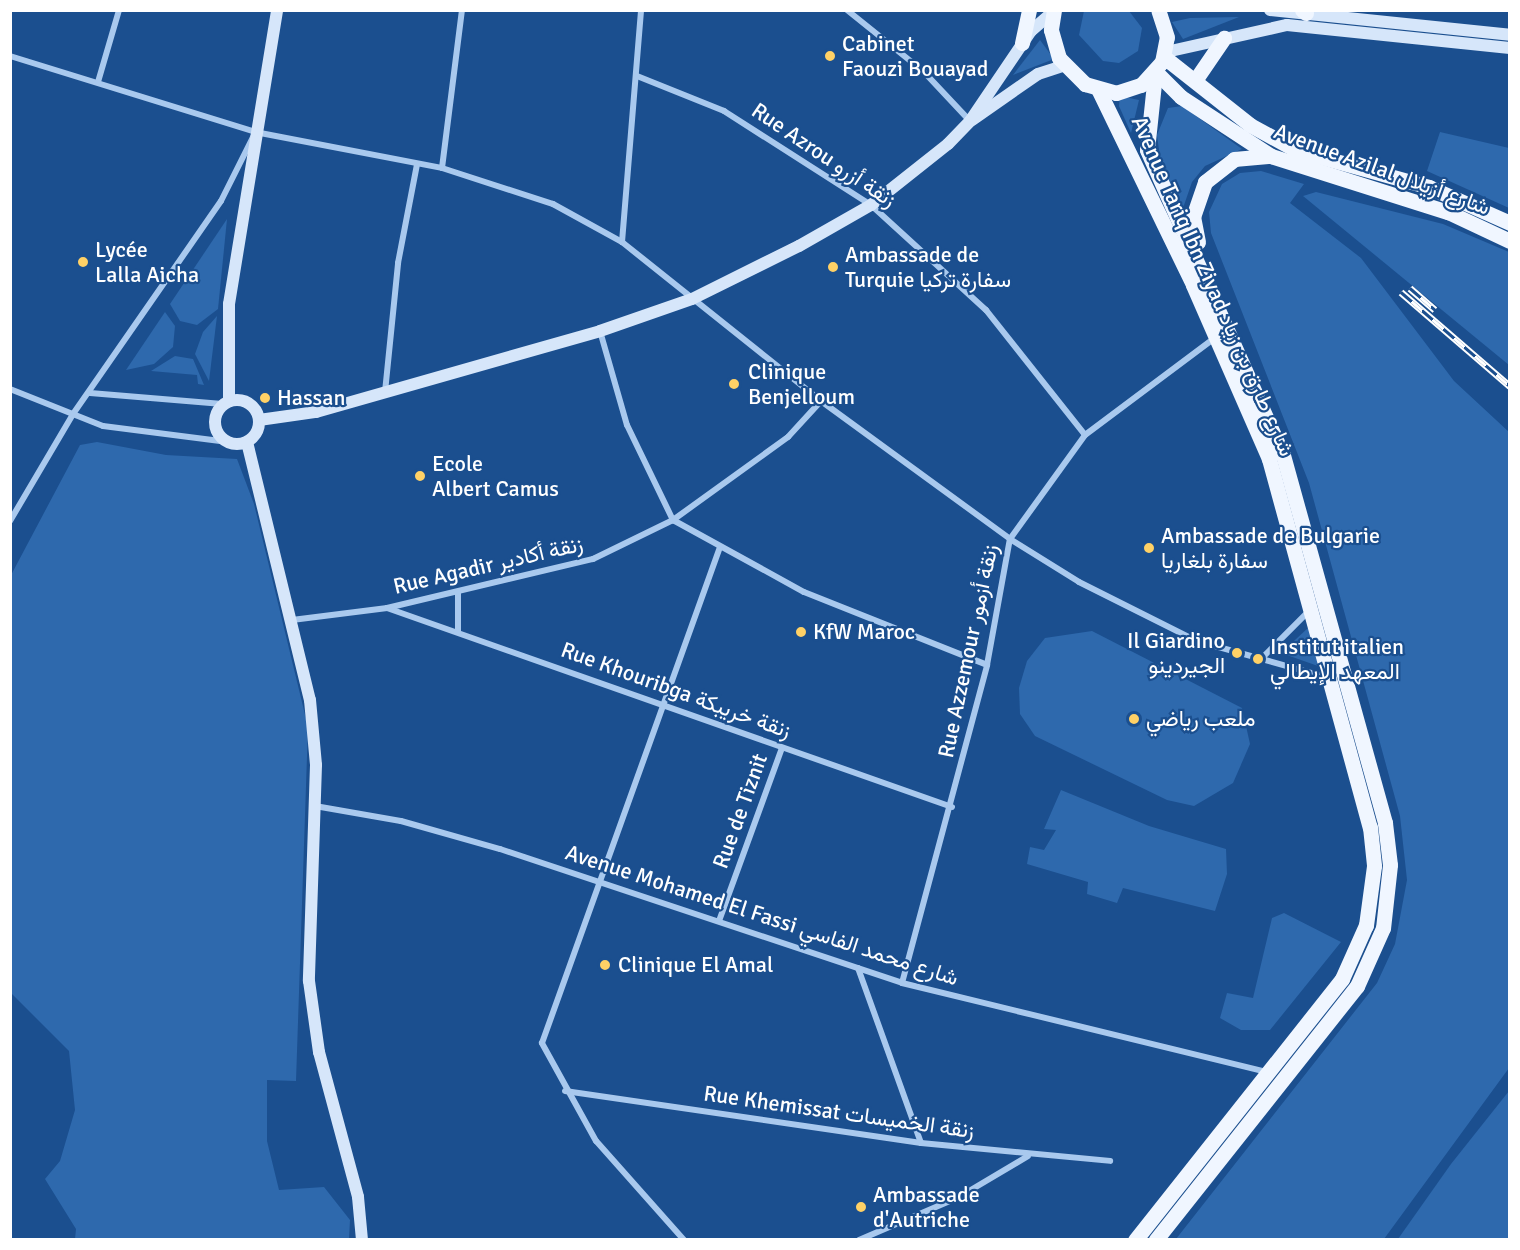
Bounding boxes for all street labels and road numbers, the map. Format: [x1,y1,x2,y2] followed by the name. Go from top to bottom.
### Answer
[747,97,901,213] street label: Rue Azrou زنقة أزرو
[1126,112,1300,460] street label: Avenue Tariq Ibn Ziyad شارع طارق بن زياد
[1270,118,1494,220] street label: Avenue Azilal شارع أزيلال
[391,530,585,600] street label: Rue Agadir زنقة أكادير
[932,542,1004,760] street label: Rue Azzemour زنقة أزمور
[557,636,795,744] street label: Rue Khouribga زنقة خريبكة
[707,750,773,872] street label: Rue de Tiznit
[562,839,962,991] street label: Avenue Mohamed El Fassi شارع محمد الفاسي
[702,1080,976,1144] street label: Rue Khemissat زنقة الخميسات

